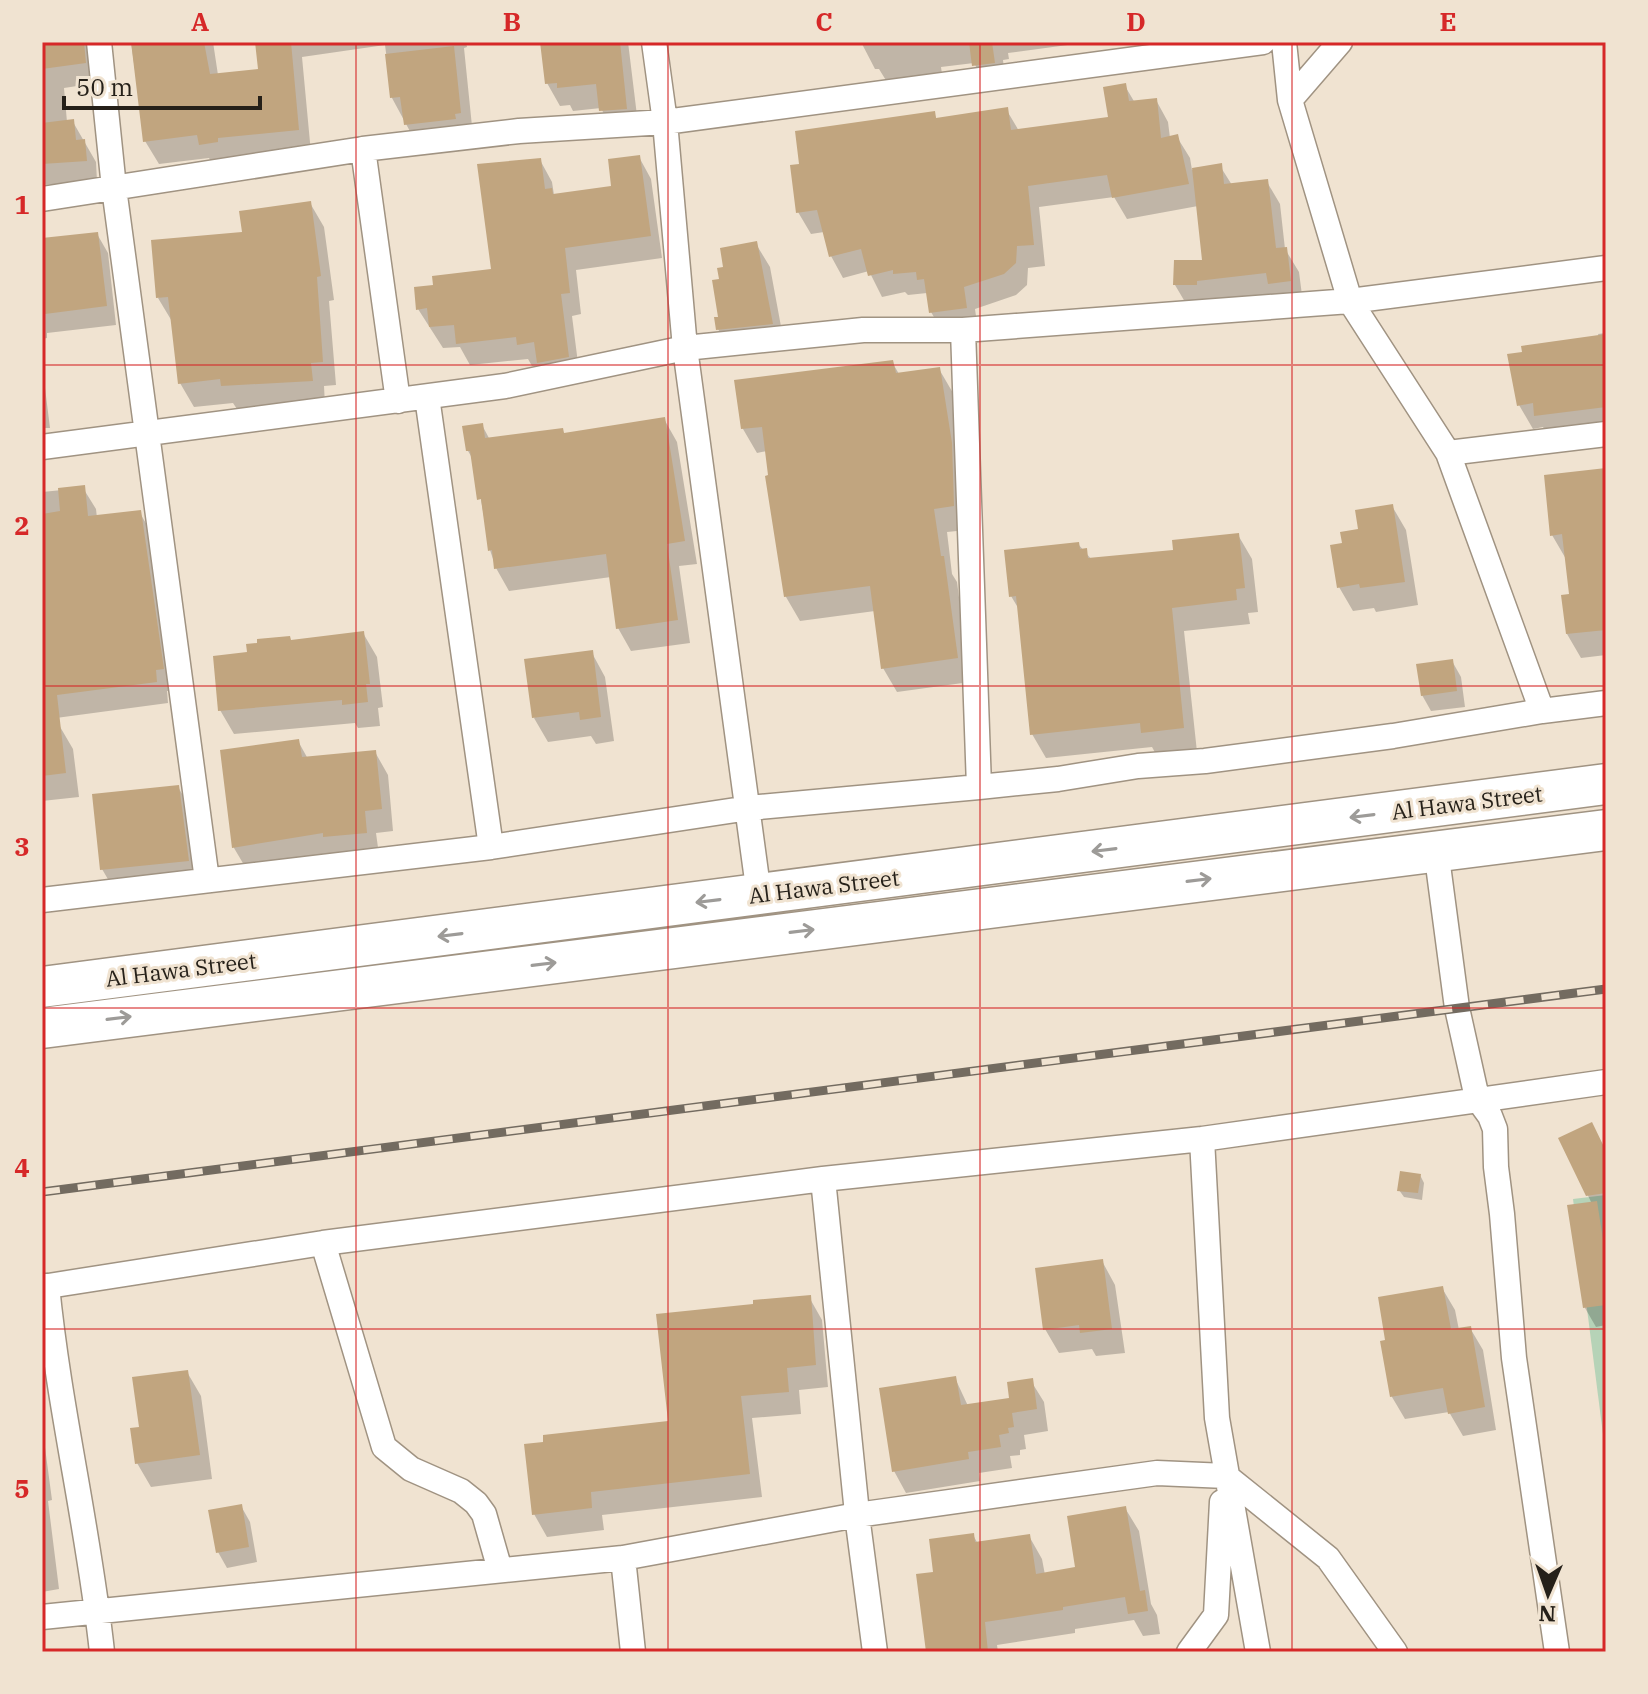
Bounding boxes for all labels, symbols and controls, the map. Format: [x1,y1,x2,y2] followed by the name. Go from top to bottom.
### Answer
[191,4,209,38] text: A
[503,4,521,38] text: B
[815,4,833,38] text: C
[1126,4,1146,38] text: D
[1439,4,1457,38] text: E
[64,60,260,110] scale bar
[76,71,133,103] text: 50 m
[14,187,30,221] text: 1
[14,508,30,542] text: 2
[1390,778,1544,826] street label: Al Hawa Street
[1350,809,1375,824] one-way arrow
[14,829,30,863] text: 3
[1091,842,1118,857] one-way arrow
[747,862,901,910] street label: Al Hawa Street
[1185,873,1211,888] one-way arrow
[695,894,722,909] one-way arrow
[789,923,814,938] one-way arrow
[437,927,464,942] one-way arrow
[104,945,258,993] street label: Al Hawa Street
[531,956,556,971] one-way arrow
[106,1010,131,1025] one-way arrow
[14,1150,30,1184] text: 4
[14,1471,30,1505] text: 5
[1508,1554,1588,1634] north arrow
[1538,1600,1556,1629] text: N

